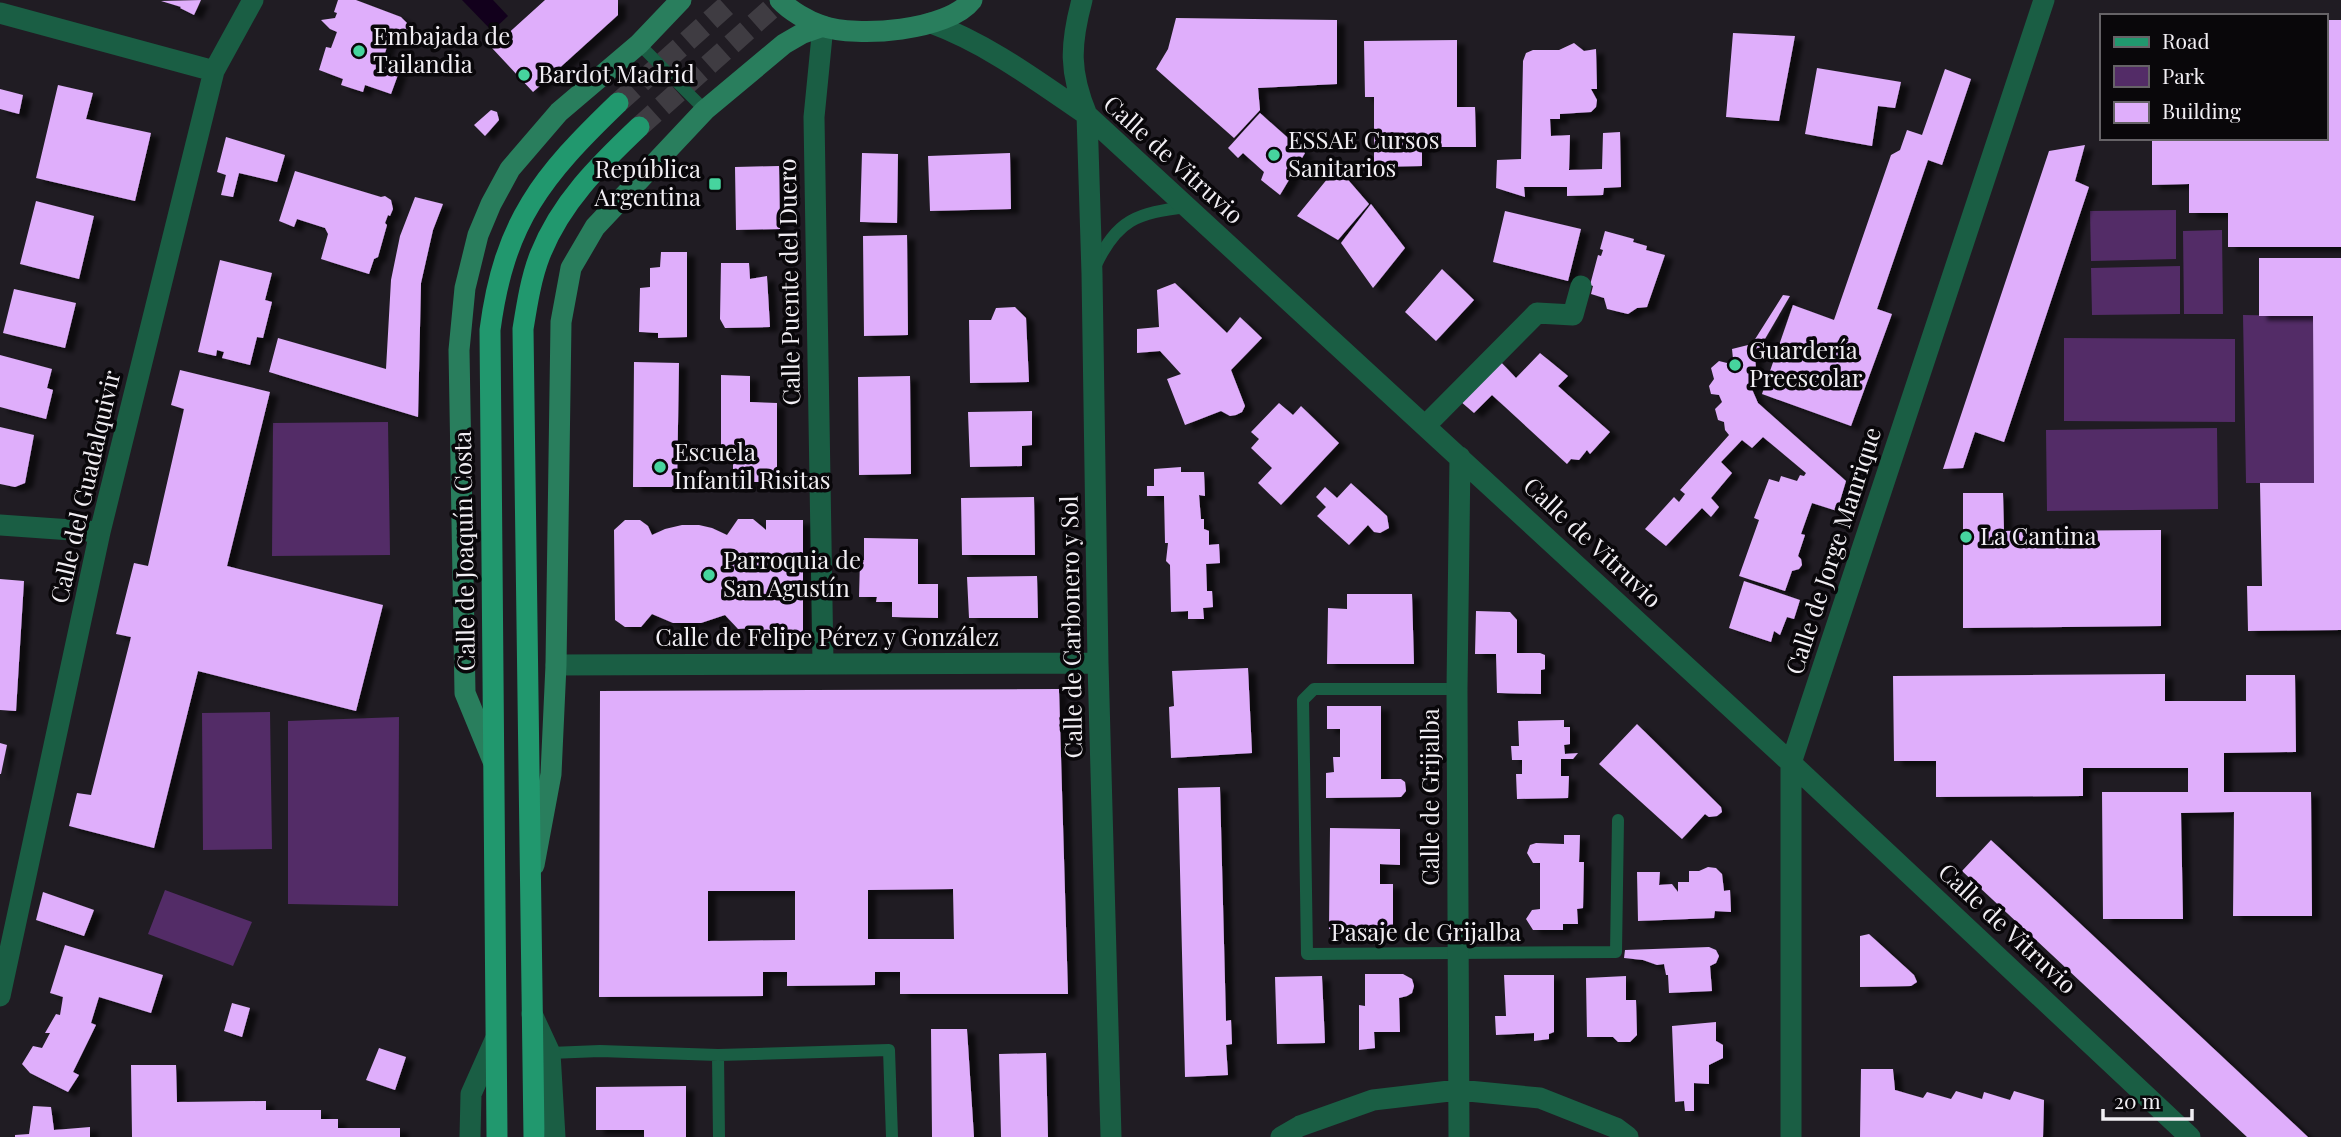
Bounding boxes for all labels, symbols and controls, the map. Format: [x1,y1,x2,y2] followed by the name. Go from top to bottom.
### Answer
[2100,14,2327,140] legend
[373,19,510,79] place label: Embajada de Tailandia
[2162,26,2210,54] text: Road
[351,43,367,59] marker: Embajada de Tailandia
[538,57,695,89] place label: Bardot Madrid
[2162,61,2206,89] text: Park
[516,67,532,83] marker: Bardot Madrid
[1098,87,1251,230] street label: Calle de Vitruvio
[2162,96,2241,124] text: Building
[1288,123,1439,183] place label: ESSAE Cursos Sanitarios
[1266,147,1282,163] marker: ESSAE Cursos Sanitarios
[593,152,701,212] place label: República Argentina
[770,158,806,406] street label: Calle Puente del Duero
[707,176,723,192] marker: República Argentina
[1749,333,1863,393] place label: Guardería Preescolar
[1727,357,1743,373] marker: Guardería Preescolar
[42,367,127,606] street label: Calle del Guadalquivir
[1777,423,1887,678] street label: Calle de Jorge Manrique
[445,431,481,671] street label: Calle de Joaquín Costa
[674,435,831,495] place label: Escuela Infantil Risitas
[652,459,668,475] marker: Escuela Infantil Risitas
[1517,469,1669,614] street label: Calle de Vitruvio
[1052,495,1088,759] street label: Calle de Carbonero y Sol
[1980,519,2096,551] place label: La Cantina
[1958,529,1974,545] marker: La Cantina
[723,543,861,603] place label: Parroquia de San Agustín
[701,567,717,583] marker: Parroquia de San Agustín
[655,620,999,652] street label: Calle de Felipe Pérez y González
[1413,708,1445,886] street label: Calle de Grijalba
[1932,855,2084,1000] street label: Calle de Vitruvio
[1331,915,1521,947] street label: Pasaje de Grijalba
[2103,1078,2192,1122] scale bar
[2114,1086,2161,1114] text: 20 m

